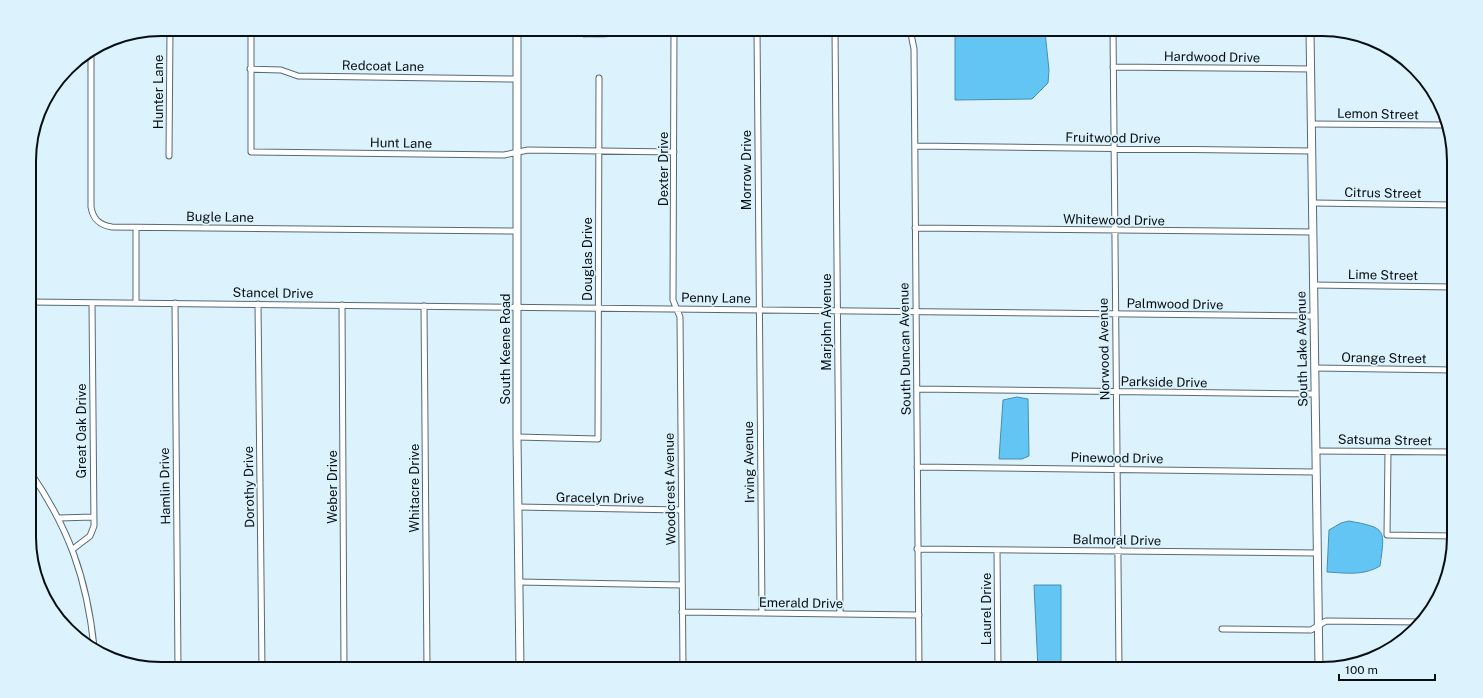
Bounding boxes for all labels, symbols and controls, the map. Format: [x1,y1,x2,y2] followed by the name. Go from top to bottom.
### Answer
[1164,49,1260,65] street label: Hardwood Drive
[151,55,166,129] street label: Hunter Lane
[342,58,424,74] street label: Redcoat Lane
[1337,106,1419,122] street label: Lemon Street
[739,130,754,210] street label: Morrow Drive
[1065,130,1161,146] street label: Fruitwood Drive
[656,132,671,206] street label: Dexter Drive
[370,135,432,151] street label: Hunt Lane
[1344,185,1422,201] street label: Citrus Street
[186,209,254,225] street label: Bugle Lane
[1063,212,1165,228] street label: Whitewood Drive
[580,217,595,301] street label: Douglas Drive
[1348,267,1418,283] street label: Lime Street
[819,273,834,371] street label: Marjohn Avenue
[896,282,914,416] street label: South Duncan Avenue
[233,285,313,301] street label: Stancel Drive
[681,290,751,306] street label: Penny Lane
[1293,291,1311,407] street label: South Lake Avenue
[498,293,513,405] street label: South Keene Road
[1126,296,1224,312] street label: Palmwood Drive
[1096,298,1112,400] street label: Norwood Avenue
[1341,350,1427,366] street label: Orange Street
[1121,374,1207,390] street label: Parkside Drive
[74,383,89,479] street label: Great Oak Drive
[741,421,757,503] street label: Irving Avenue
[662,432,678,546] street label: Woodcrest Avenue
[1338,432,1432,448] street label: Satsuma Street
[407,444,422,532] street label: Whitacre Drive
[241,446,257,528] street label: Dorothy Drive
[157,447,173,525] street label: Hamlin Drive
[325,450,340,524] street label: Weber Drive
[1070,450,1164,466] street label: Pinewood Drive
[556,490,644,506] street label: Gracelyn Drive
[1073,532,1161,548] street label: Balmoral Drive
[979,573,994,645] street label: Laurel Drive
[759,595,843,611] street label: Emerald Drive
[1339,656,1435,682] scale bar
[1345,663,1378,677] text: 100 m

